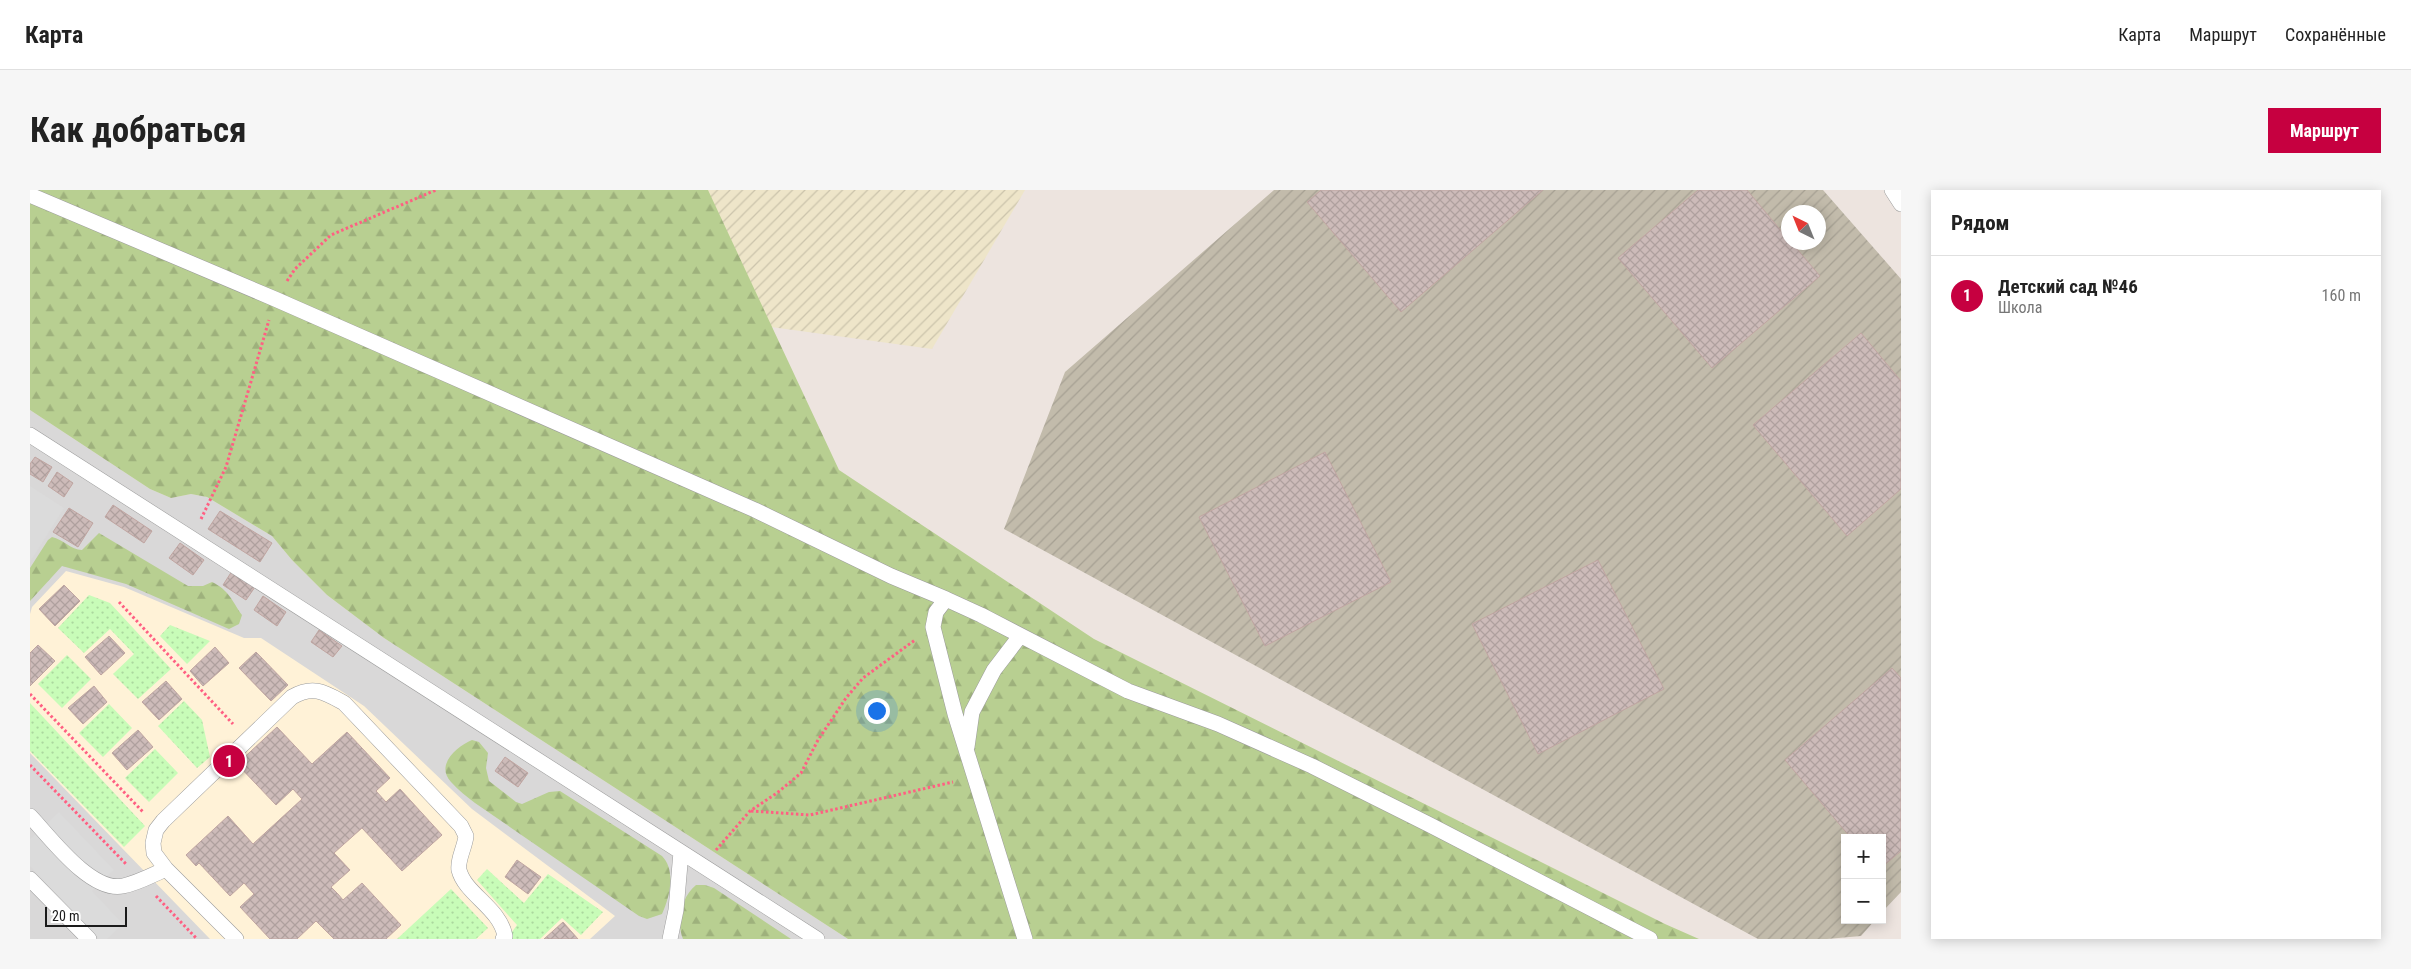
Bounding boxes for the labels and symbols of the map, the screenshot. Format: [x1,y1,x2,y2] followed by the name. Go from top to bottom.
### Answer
[1781,205,1826,250] north arrow
[864,698,890,724] your location
[213,742,245,780] pin: 1
[45,904,128,927] scale bar

